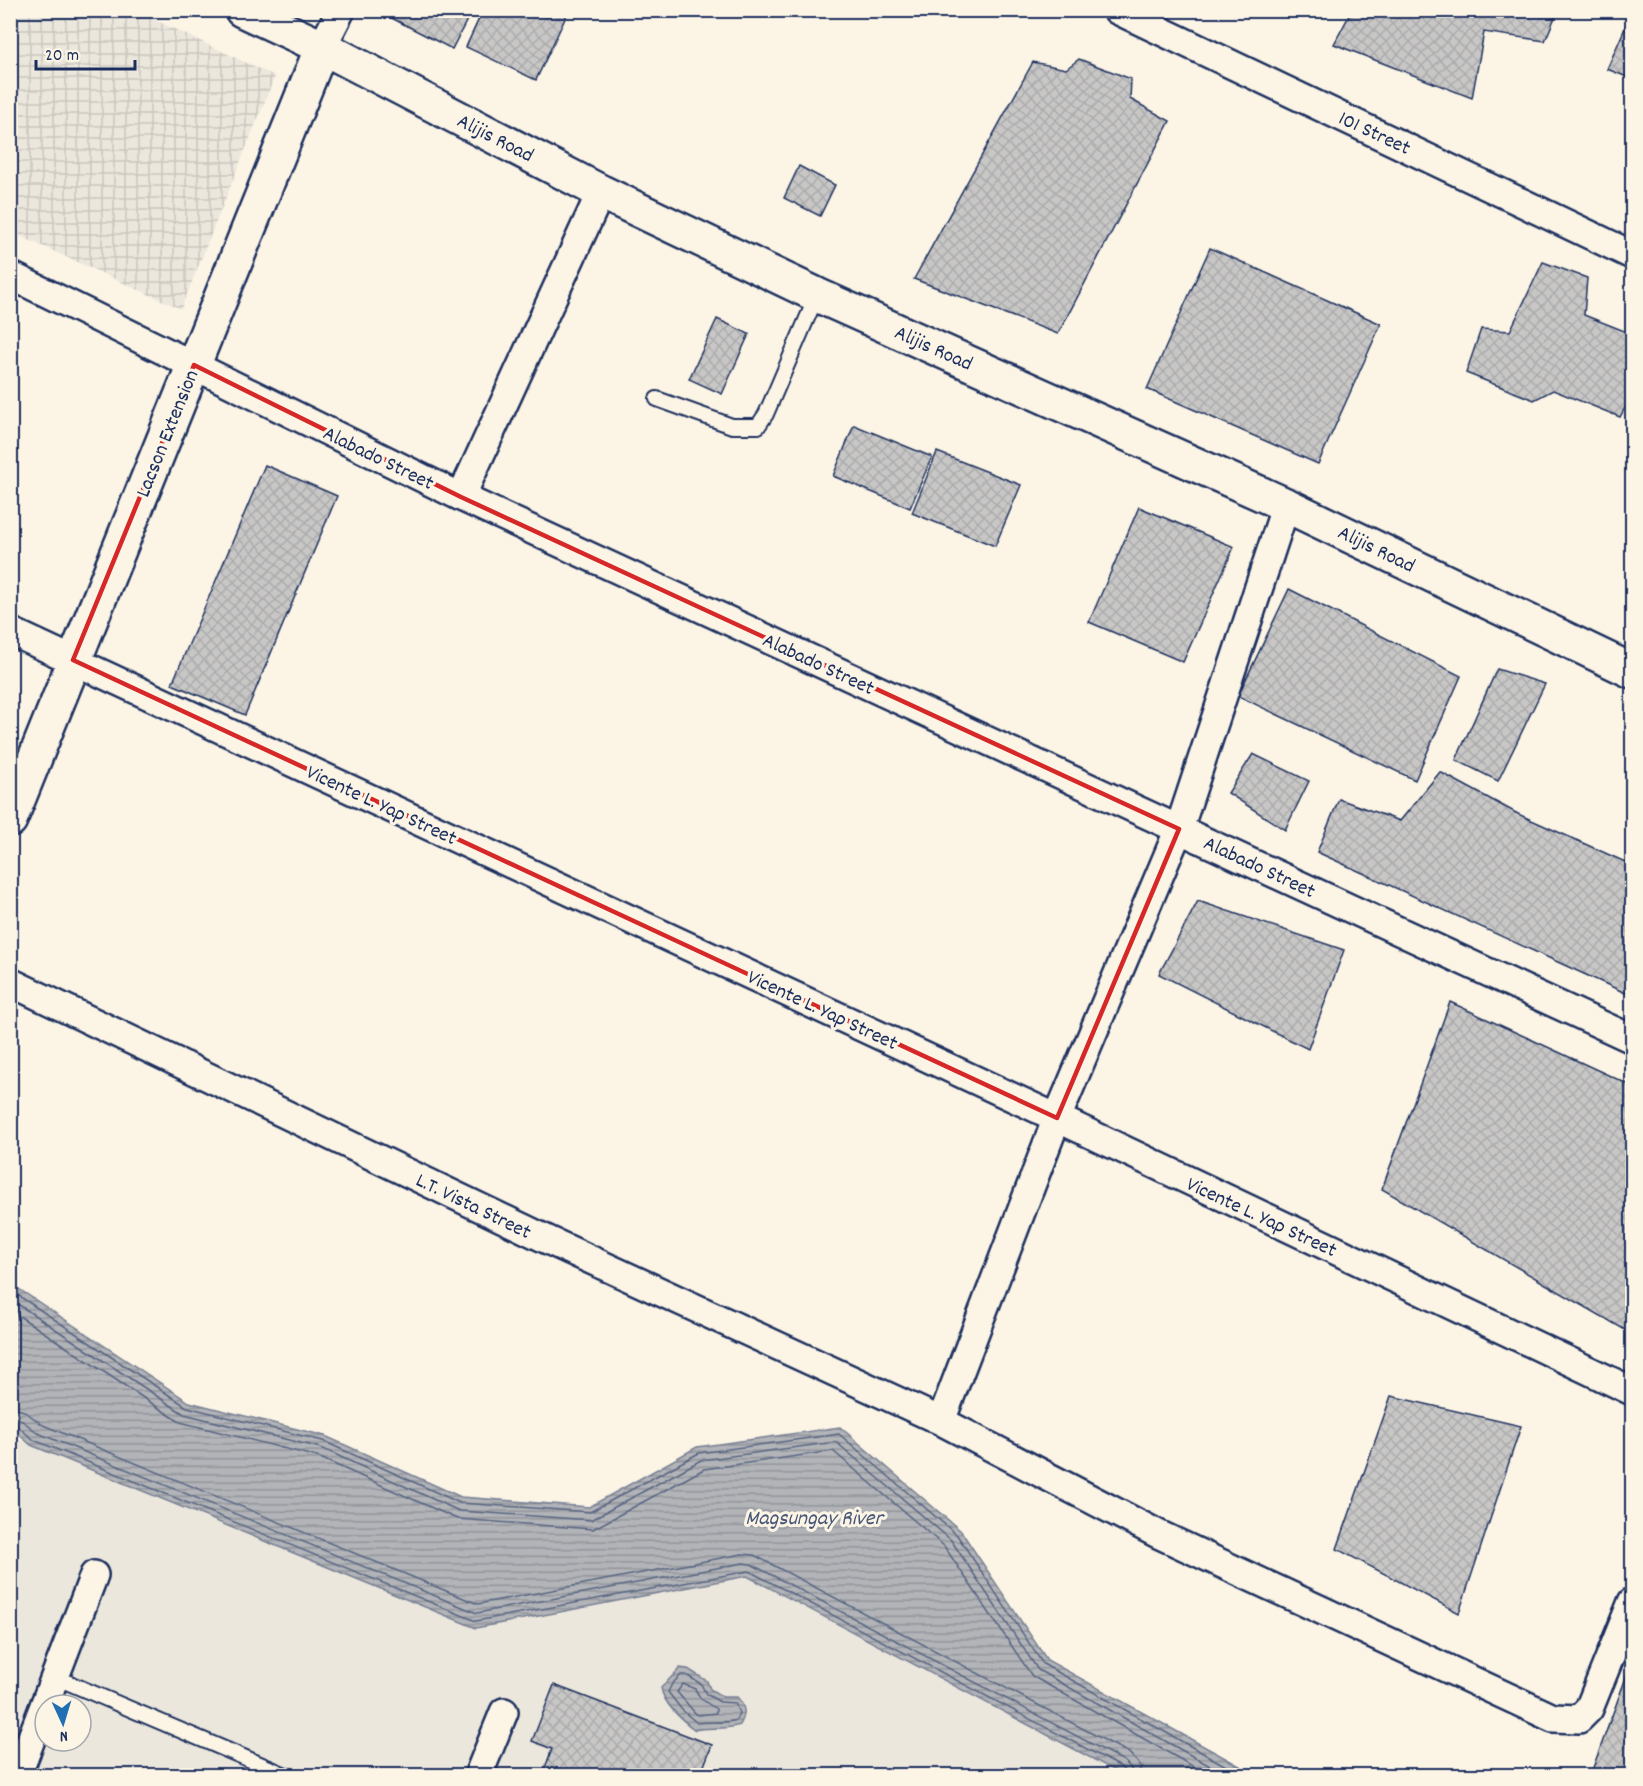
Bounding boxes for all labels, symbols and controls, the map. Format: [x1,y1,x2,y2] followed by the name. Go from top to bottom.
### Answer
[36,33,135,71] scale bar
[45,44,79,69] text: 20 m
[1333,105,1415,165] street label: 101 Street
[451,108,538,172] street label: Alijis Road
[889,319,977,380] street label: Alijis Road
[130,366,208,502] street label: Lacson Extension
[317,420,439,500] street label: Alabado Street
[1332,519,1419,582] street label: Alijis Road
[757,627,879,705] street label: Alabado Street
[300,759,461,855] street label: Vicente L. Yap Street
[1198,830,1320,908] street label: Alabado Street
[741,964,902,1060] street label: Vicente L. Yap Street
[410,1167,536,1249] street label: L.T. Vista Street
[1180,1171,1341,1267] street label: Vicente L. Yap Street
[745,1504,886,1535] water label: Magsungay River
[33,1693,93,1753] north arrow
[59,1724,69,1747] text: N

